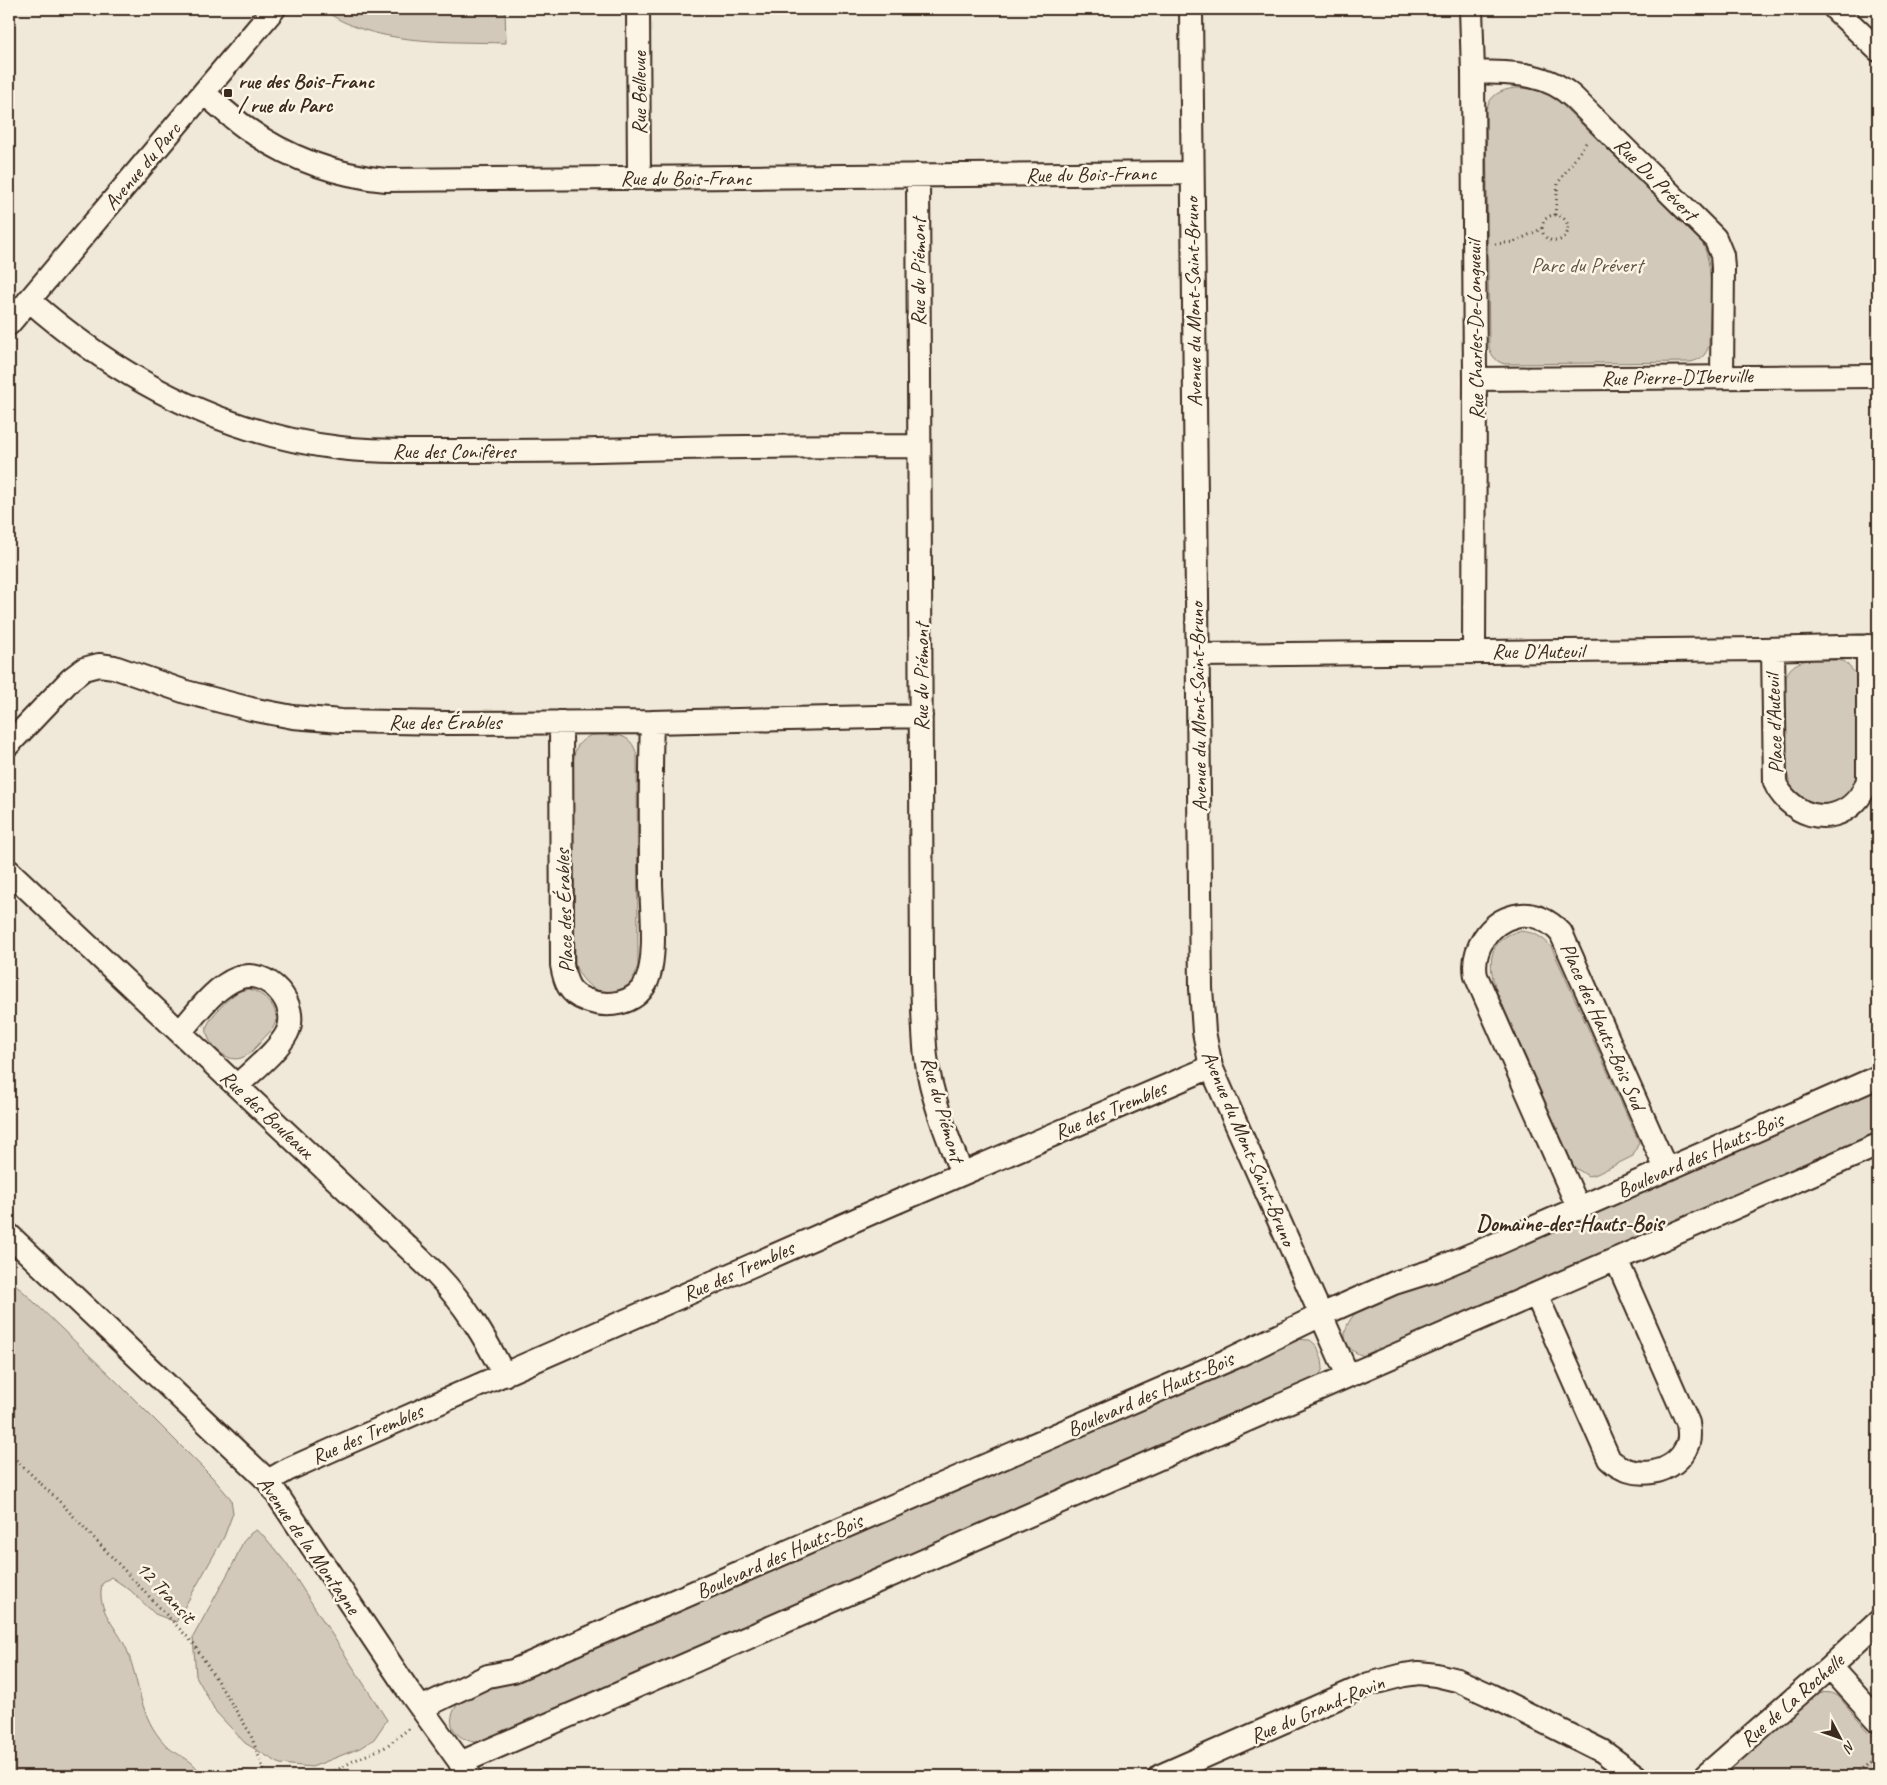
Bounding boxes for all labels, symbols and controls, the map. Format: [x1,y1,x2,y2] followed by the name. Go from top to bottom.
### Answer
[626,50,652,135] street label: Rue Bellevue
[238,68,375,118] place label: rue des Bois-Franc / rue du Parc
[222,87,234,99] marker: rue des Bois-Franc / rue du Parc
[98,116,187,215] street label: Avenue du Parc
[1609,132,1705,228] street label: Rue Du Prévert
[1025,160,1158,188] street label: Rue du Bois-Franc
[621,165,753,191] street label: Rue du Bois-Franc
[1178,194,1208,407] street label: Avenue du Mont-Saint-Bruno
[905,215,931,326] street label: Rue du Piémont
[1460,236,1490,420] street label: Rue Charles-De-Longueuil
[1531,252,1646,278] park label: Parc du Prévert
[1601,363,1754,391] street label: Rue Pierre-D'Iberville
[393,438,517,464] street label: Rue des Conifères
[1183,599,1213,812] street label: Avenue du Mont-Saint-Bruno
[908,620,934,731] street label: Rue du Piémont
[1492,638,1587,664] street label: Rue D'Auteuil
[1759,670,1789,774] street label: Place d'Auteuil
[389,709,503,735] street label: Rue des Érables
[549,847,579,973] street label: Place des Érables
[1555,939,1653,1117] street label: Place des Hauts-Bois Sud
[1196,1046,1303,1252] street label: Avenue du Mont-Saint-Bruno
[916,1053,971,1167] street label: Rue du Piémont
[215,1064,320,1165] street label: Rue des Bouleaux
[1050,1074,1172,1145] street label: Rue des Trembles
[1613,1106,1789,1203] street label: Boulevard des Hauts-Bois
[1477,1210,1666,1238] district label: Domaine-des-Hauts-Bois
[678,1234,799,1307] street label: Rue des Trembles
[1063,1345,1239,1442] street label: Boulevard des Hauts-Bois
[307,1397,428,1470] street label: Rue des Trembles
[252,1471,367,1620] street label: Avenue de la Montagne
[692,1507,868,1604] street label: Boulevard des Hauts-Bois
[131,1555,203,1630] street label: 12 Transit
[1735,1646,1851,1752] street label: Rue de La Rochelle
[1246,1669,1388,1749] street label: Rue du Grand-Ravin
[1814,1712,1864,1762] north arrow
[1839,1737,1859,1757] text: N

